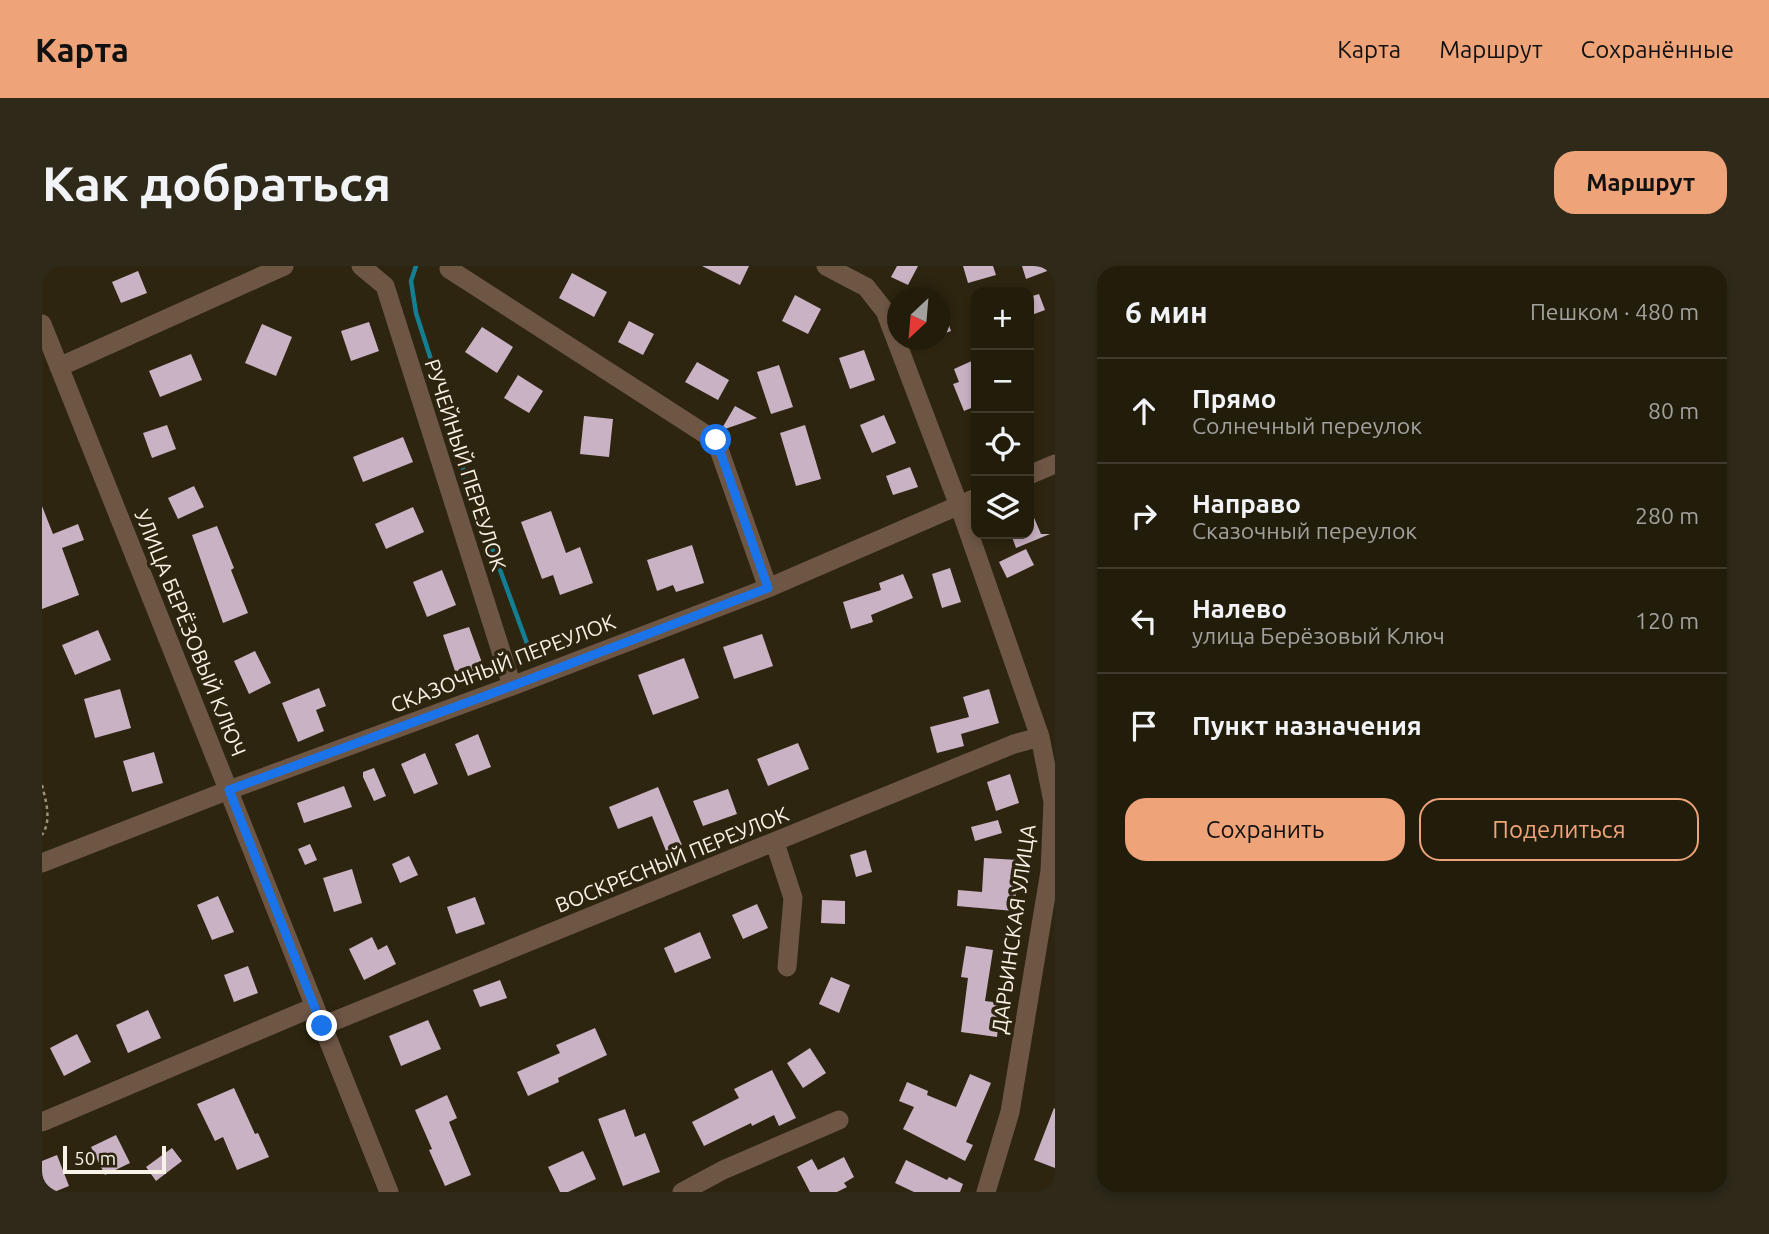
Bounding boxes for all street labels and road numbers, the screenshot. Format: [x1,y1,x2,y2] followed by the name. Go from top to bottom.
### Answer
[420,356,512,574] street label: РУЧЕЙНЫЙ ПЕРЕУЛОК
[130,506,252,760] street label: УЛИЦА БЕРЁЗОВЫЙ КЛЮЧ
[387,609,618,717] street label: СКАЗОЧНЫЙ ПЕРЕУЛОК
[551,801,792,917] street label: ВОСКРЕСНЫЙ ПЕРЕУЛОК
[986,822,1040,1035] street label: ДАРЬИНСКАЯ УЛИЦА

